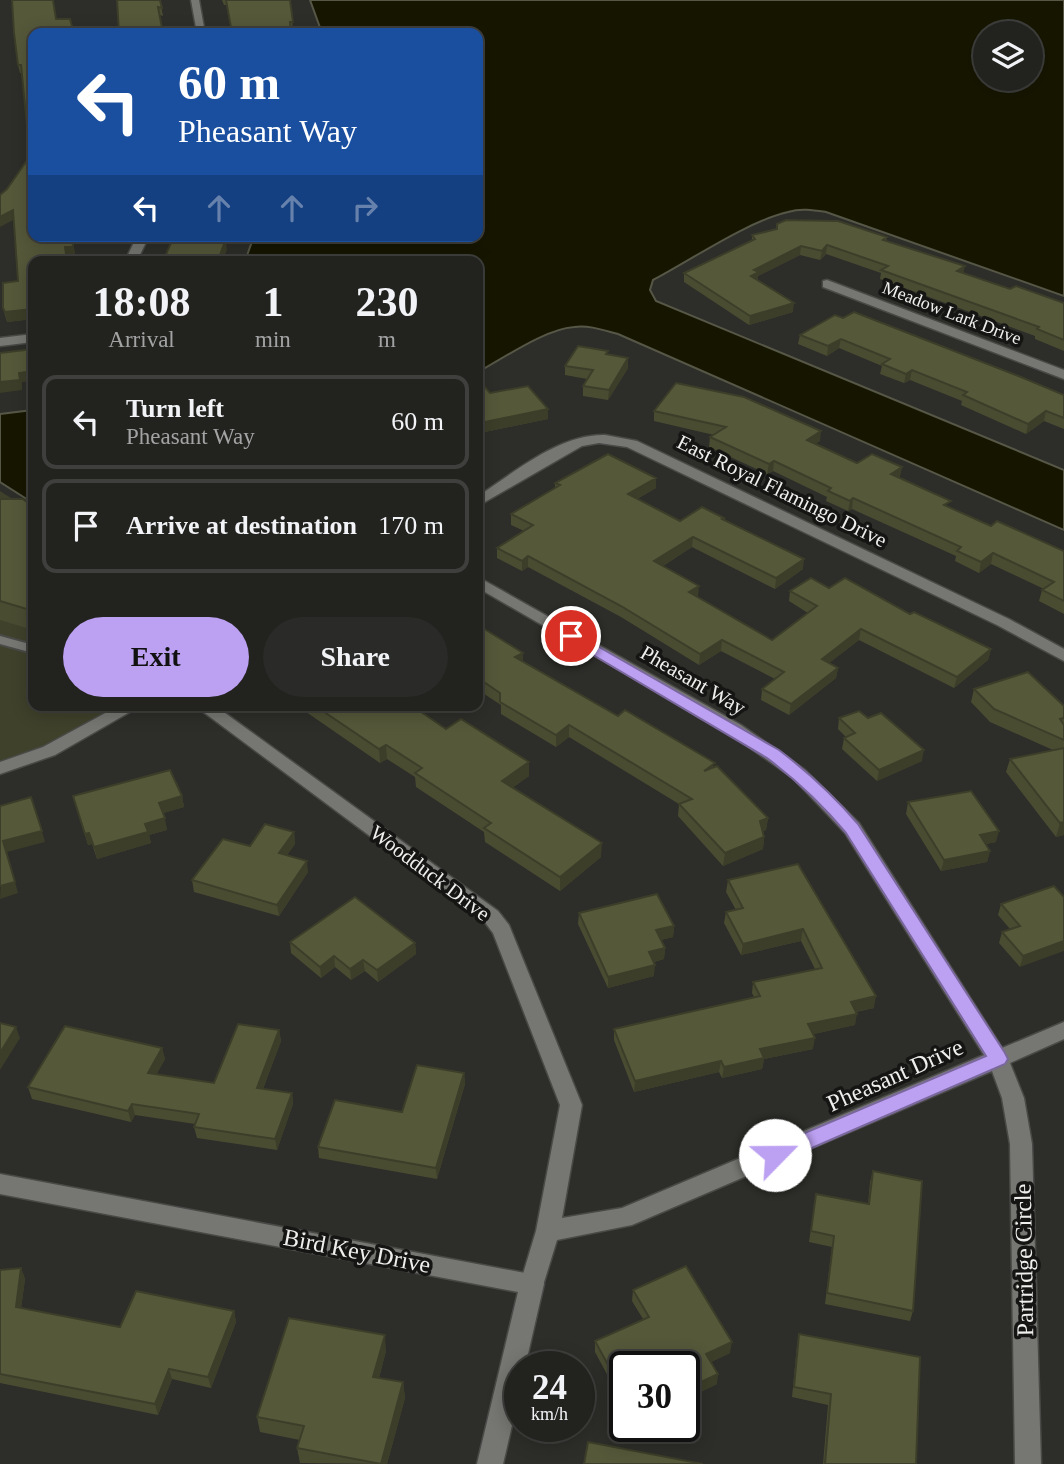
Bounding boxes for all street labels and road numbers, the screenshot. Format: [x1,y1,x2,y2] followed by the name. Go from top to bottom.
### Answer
[880,277,1024,349] street label: Meadow Lark Drive
[673,430,891,552] street label: East Royal Flamingo Drive
[636,640,750,720] street label: Pheasant Way
[365,820,495,926] street label: Woodduck Drive
[823,1033,967,1117] street label: Pheasant Drive
[1010,1183,1038,1337] street label: Partridge Circle
[281,1224,433,1278] street label: Bird Key Drive

